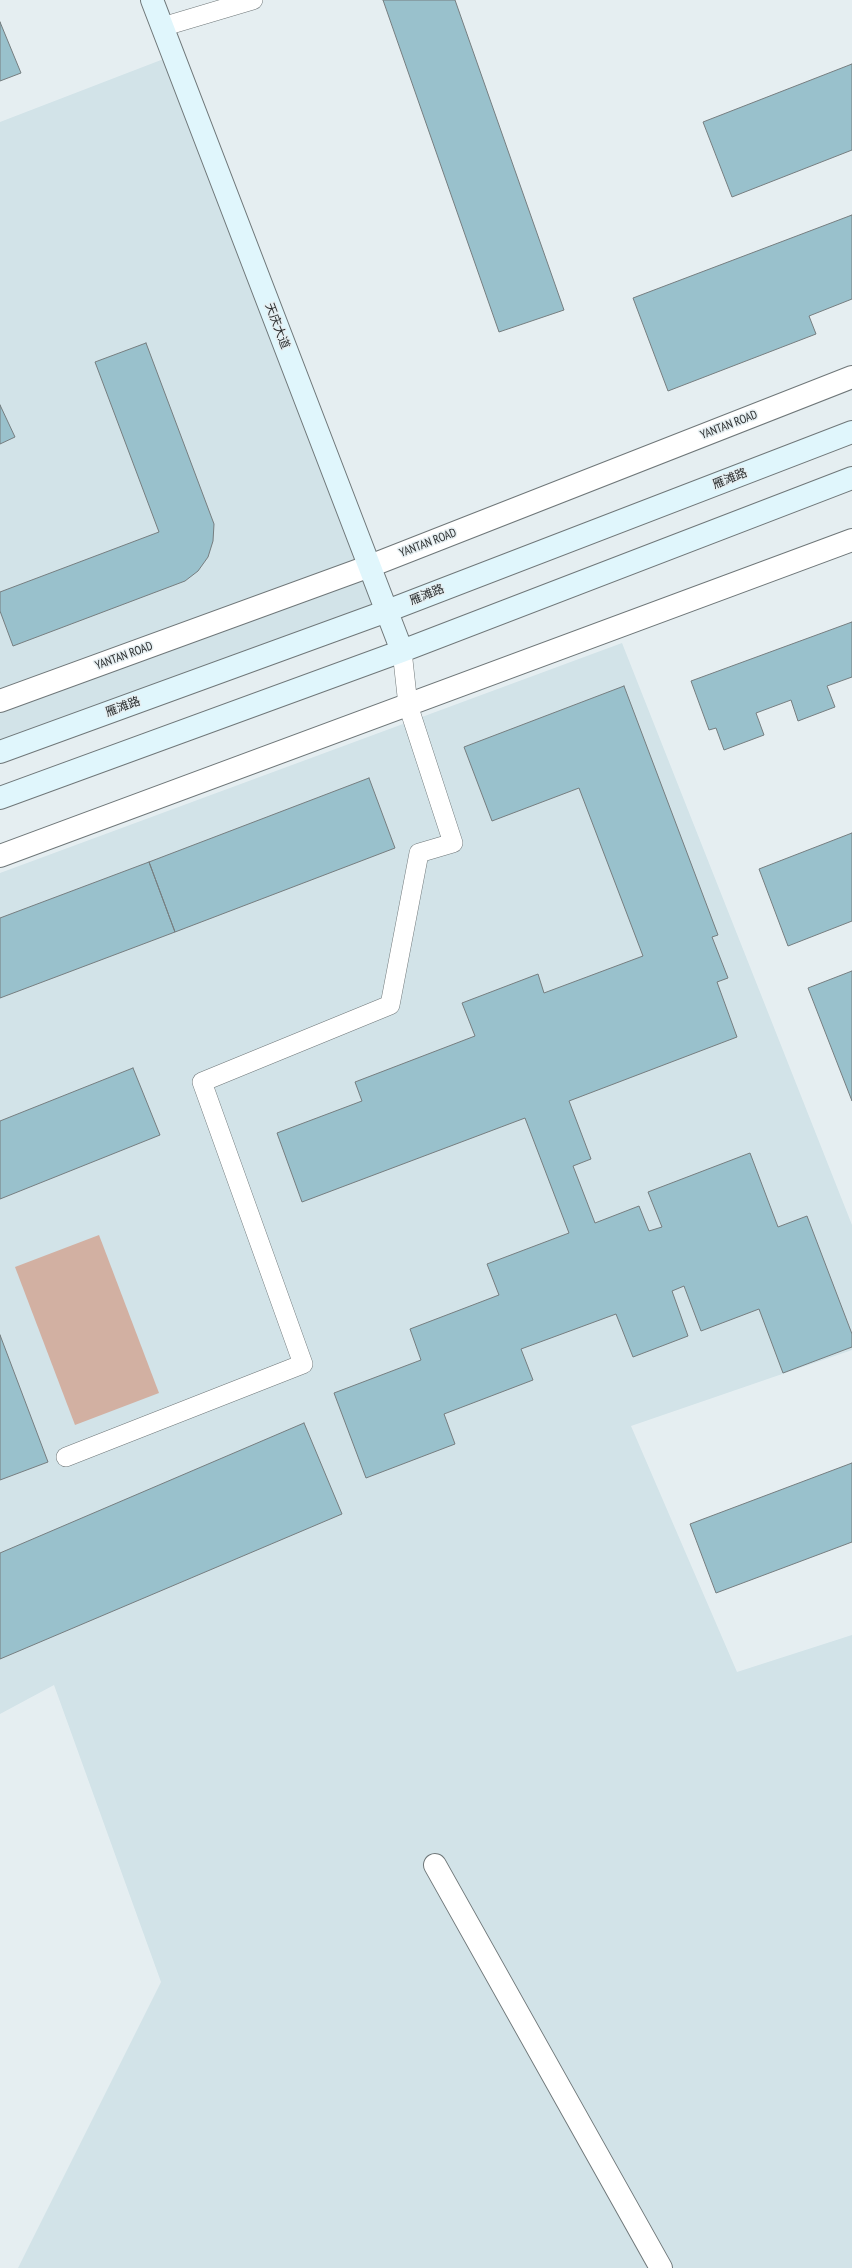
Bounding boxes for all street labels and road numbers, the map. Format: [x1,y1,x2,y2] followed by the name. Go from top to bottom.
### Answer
[262,301,292,351] street label: 天庆大道
[698,408,760,442] street label: YANTAN ROAD
[711,466,749,492] street label: 雁滩路
[397,526,459,560] street label: YANTAN ROAD
[408,582,446,608] street label: 雁滩路
[93,639,155,673] street label: YANTAN ROAD
[104,694,142,720] street label: 雁滩路

